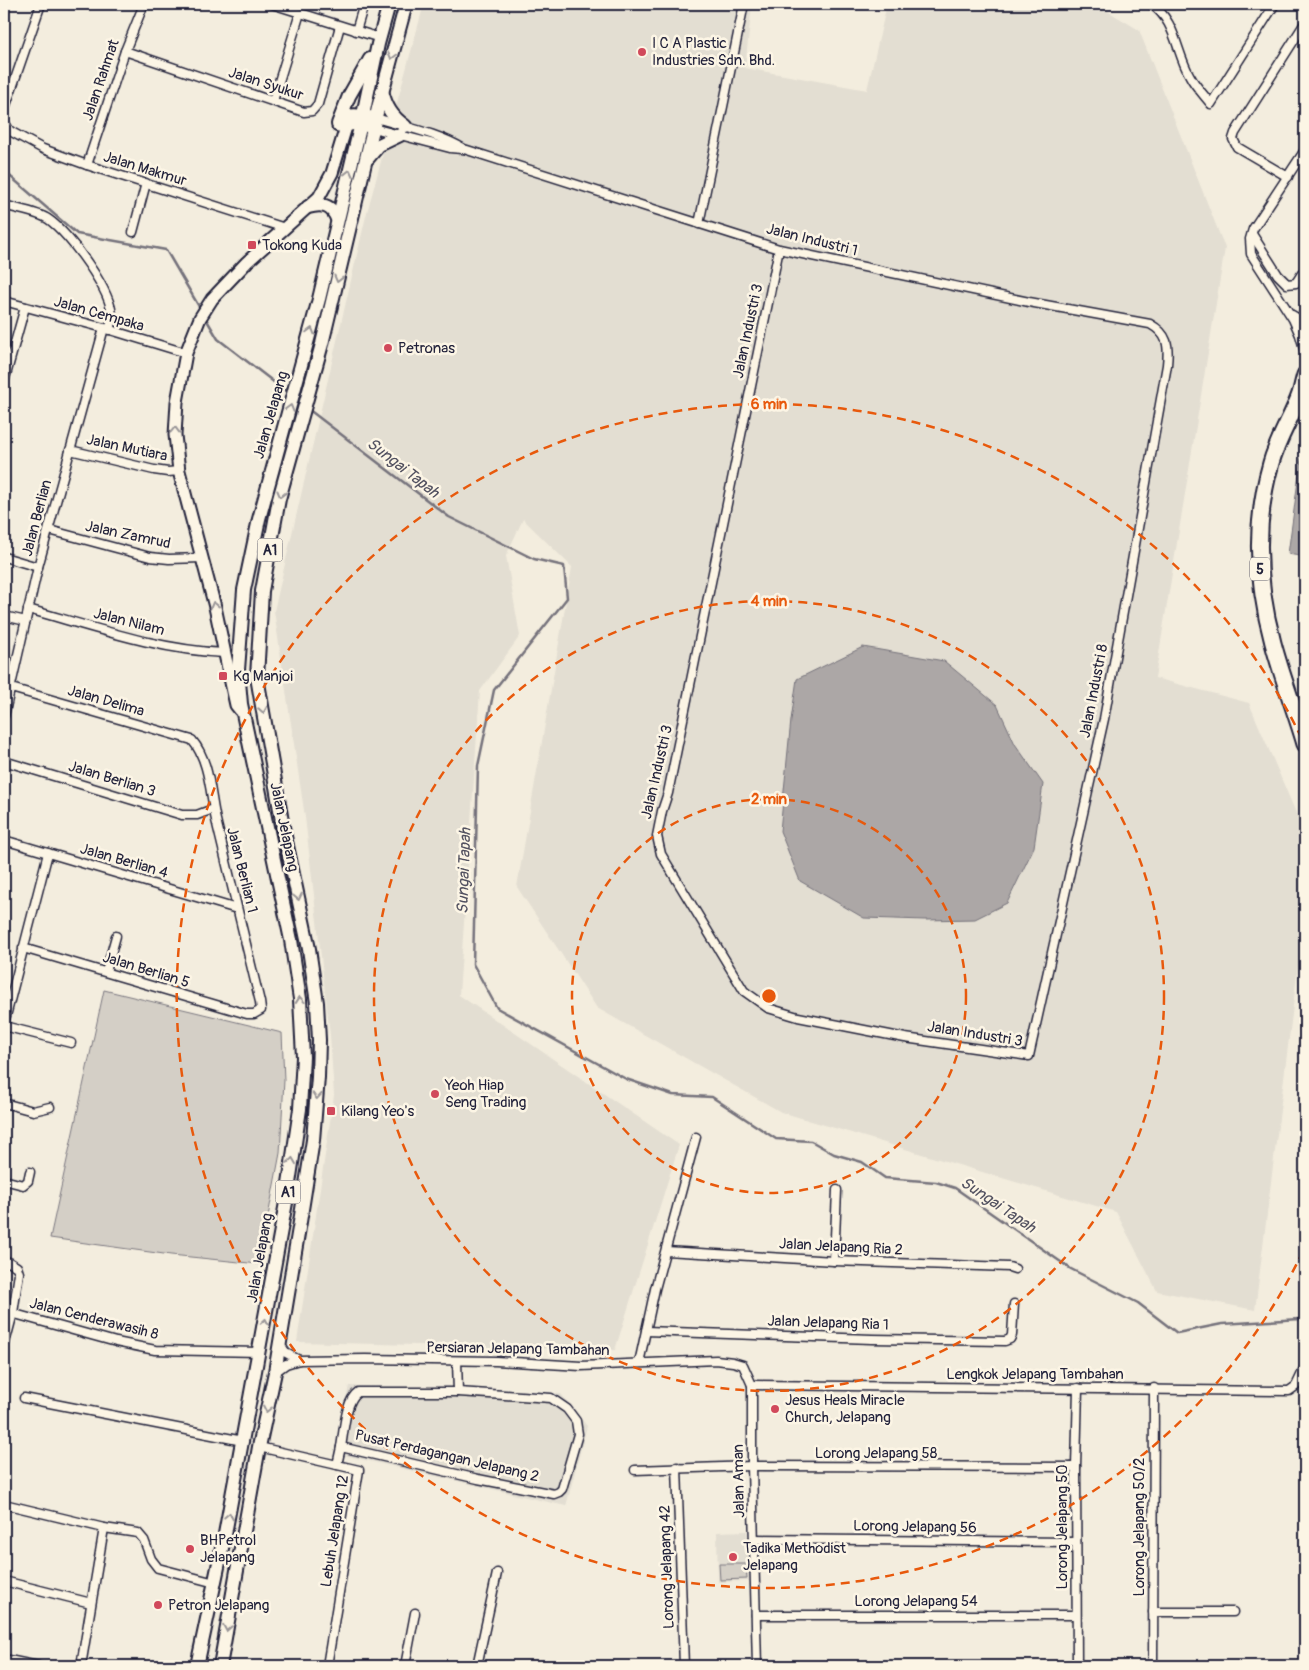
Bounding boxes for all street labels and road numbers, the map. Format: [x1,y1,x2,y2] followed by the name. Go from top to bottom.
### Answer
[78,36,124,123] street label: Jalan Rahmat
[226,63,307,105] street label: Jalan Syukur
[101,147,190,191] street label: Jalan Makmur
[764,219,860,261] street label: Jalan Industri 1
[729,282,767,380] street label: Jalan Industri 3
[52,292,146,336] street label: Jalan Cempaka
[249,369,293,461] street label: Jalan Jelapang
[85,430,169,466] street label: Jalan Mutiara
[18,478,56,558] street label: Jalan Berlian
[84,517,172,553] street label: Jalan Zamrud
[258,538,282,562] road number: A1
[1250,558,1270,580] road number: 5
[91,604,167,640] street label: Jalan Nilam
[1076,642,1112,740] street label: Jalan Industri 8
[65,681,147,721] street label: Jalan Delima
[637,723,677,821] street label: Jalan Industri 3
[66,757,158,801] street label: Jalan Berlian 3
[265,781,303,873] street label: Jalan Jelapang
[222,825,262,915] street label: Jalan Berlian 1
[78,839,170,883] street label: Jalan Berlian 4
[100,948,192,992] street label: Jalan Berlian 5
[926,1017,1024,1051] street label: Jalan Industri 3
[276,1180,300,1204] road number: A1
[243,1212,277,1304] street label: Jalan Jelapang
[779,1234,903,1260] street label: Jalan Jelapang Ria 2
[27,1294,161,1344] street label: Jalan Cenderawasih 8
[767,1311,889,1335] street label: Jalan Jelapang Ria 1
[426,1338,610,1360] street label: Persiaran Jelapang Tambahan
[946,1365,1124,1384] street label: Lengkok Jelapang Tambahan
[353,1426,541,1486] street label: Pusat Perdagangan Jelapang 2
[729,1444,749,1518] street label: Jalan Aman
[815,1444,938,1463] street label: Lorong Jelapang 58
[1130,1458,1149,1596] street label: Lorong Jelapang 50/2
[1053,1464,1072,1590] street label: Lorong Jelapang 50
[317,1474,353,1588] street label: Lebuh Jelapang 12
[655,1505,679,1629] street label: Lorong Jelapang 42
[853,1516,977,1538] street label: Lorong Jelapang 56
[854,1592,978,1611] street label: Lorong Jelapang 54

